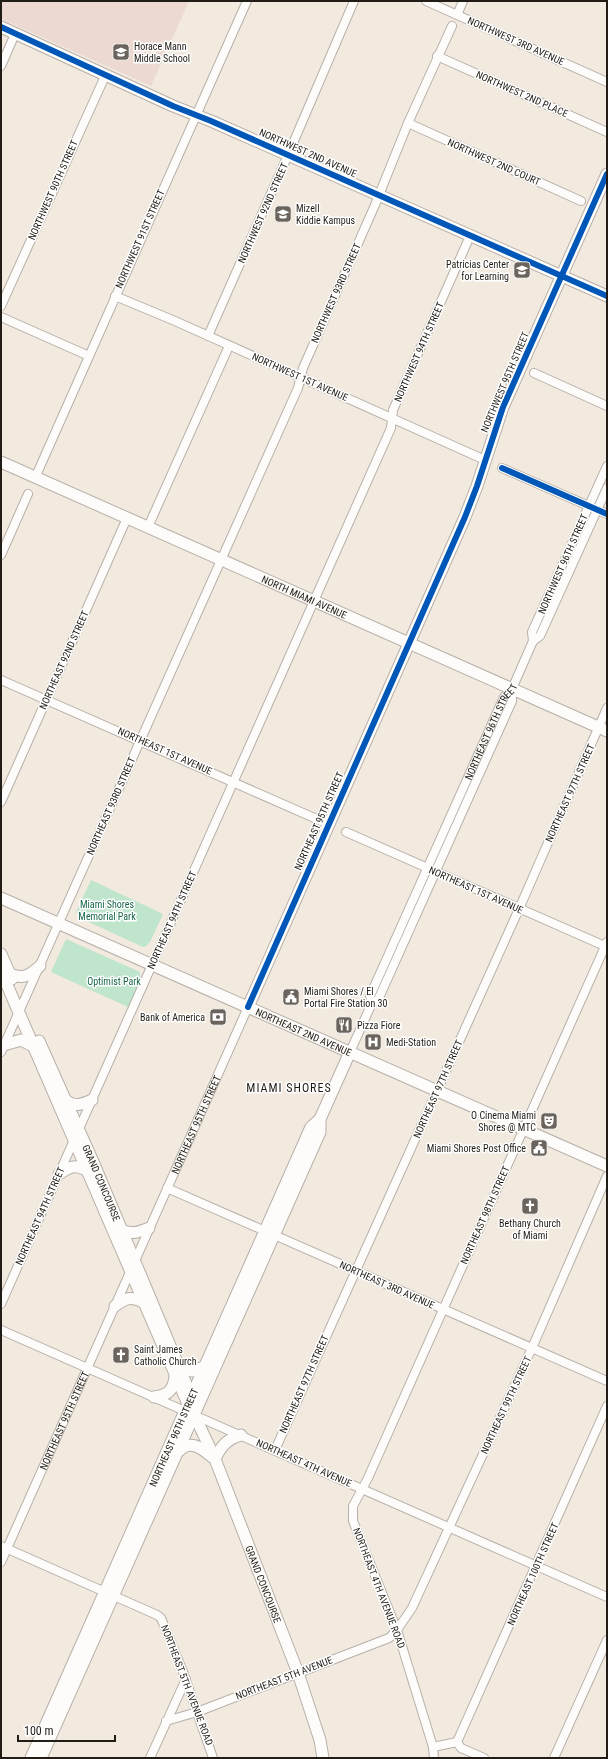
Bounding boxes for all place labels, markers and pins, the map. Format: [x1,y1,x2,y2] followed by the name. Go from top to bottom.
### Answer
[134,41,190,64] place label: Horace Mann Middle School
[111,42,131,62] school or university icon: Horace Mann Middle School
[296,203,355,226] place label: Mizell Kiddie Kampus
[273,204,293,224] school or university icon: Mizell Kiddie Kampus
[446,259,509,282] place label: Patricias Center for Learning
[512,260,532,280] school or university icon: Patricias Center for Learning
[304,986,387,1009] place label: Miami Shores / El Portal Fire Station 30
[281,987,301,1007] public building icon: Miami Shores / El Portal Fire Station 30
[208,1007,228,1027] bank icon: Bank of America
[140,1012,205,1023] place label: Bank of America
[334,1015,354,1035] restaurant icon: Pizza Fiore
[357,1020,401,1031] place label: Pizza Fiore
[363,1032,383,1052] hospital icon: Medi-Station
[386,1037,436,1048] place label: Medi-Station
[471,1110,536,1133] place label: O Cinema Miami Shores @ MTC
[539,1111,559,1131] theatre icon: O Cinema Miami Shores @ MTC
[529,1138,549,1158] public building icon: Miami Shores Post Office
[427,1143,526,1154] place label: Miami Shores Post Office
[520,1196,540,1216] church icon: Bethany Church of Miami
[499,1218,561,1241] place label: Bethany Church of Miami
[134,1344,197,1367] place label: Saint James Catholic Church
[111,1345,131,1365] church icon: Saint James Catholic Church

